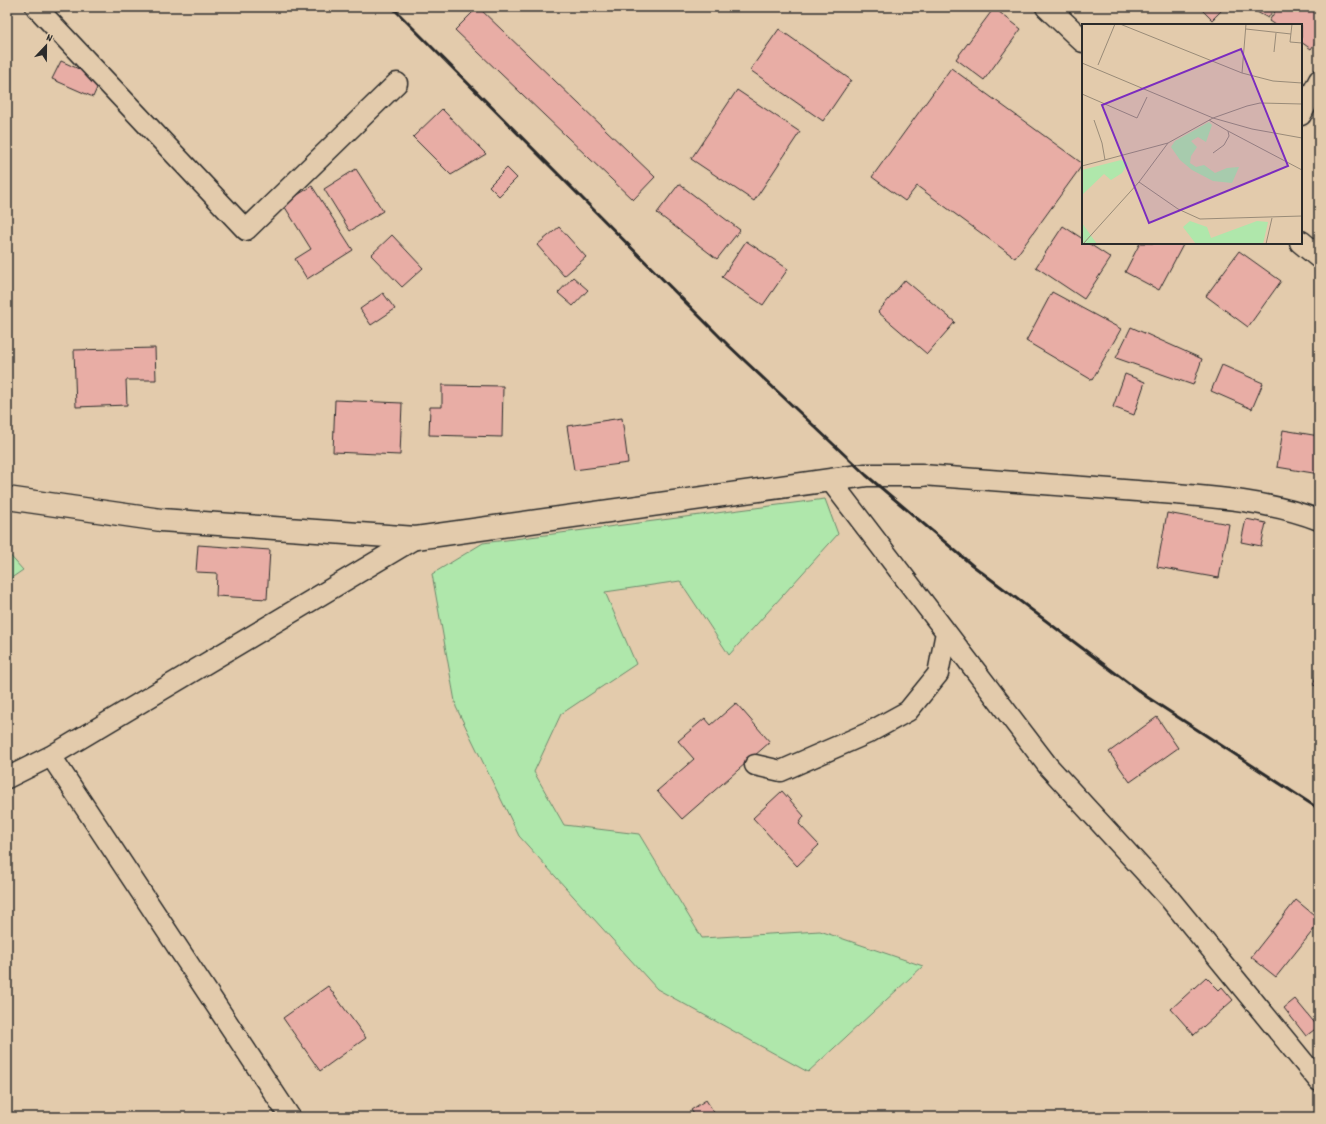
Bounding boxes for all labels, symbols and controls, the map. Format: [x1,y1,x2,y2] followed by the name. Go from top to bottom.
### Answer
[1082,24,1302,244] inset map
[26,26,66,66] north arrow
[43,30,55,47] text: N

